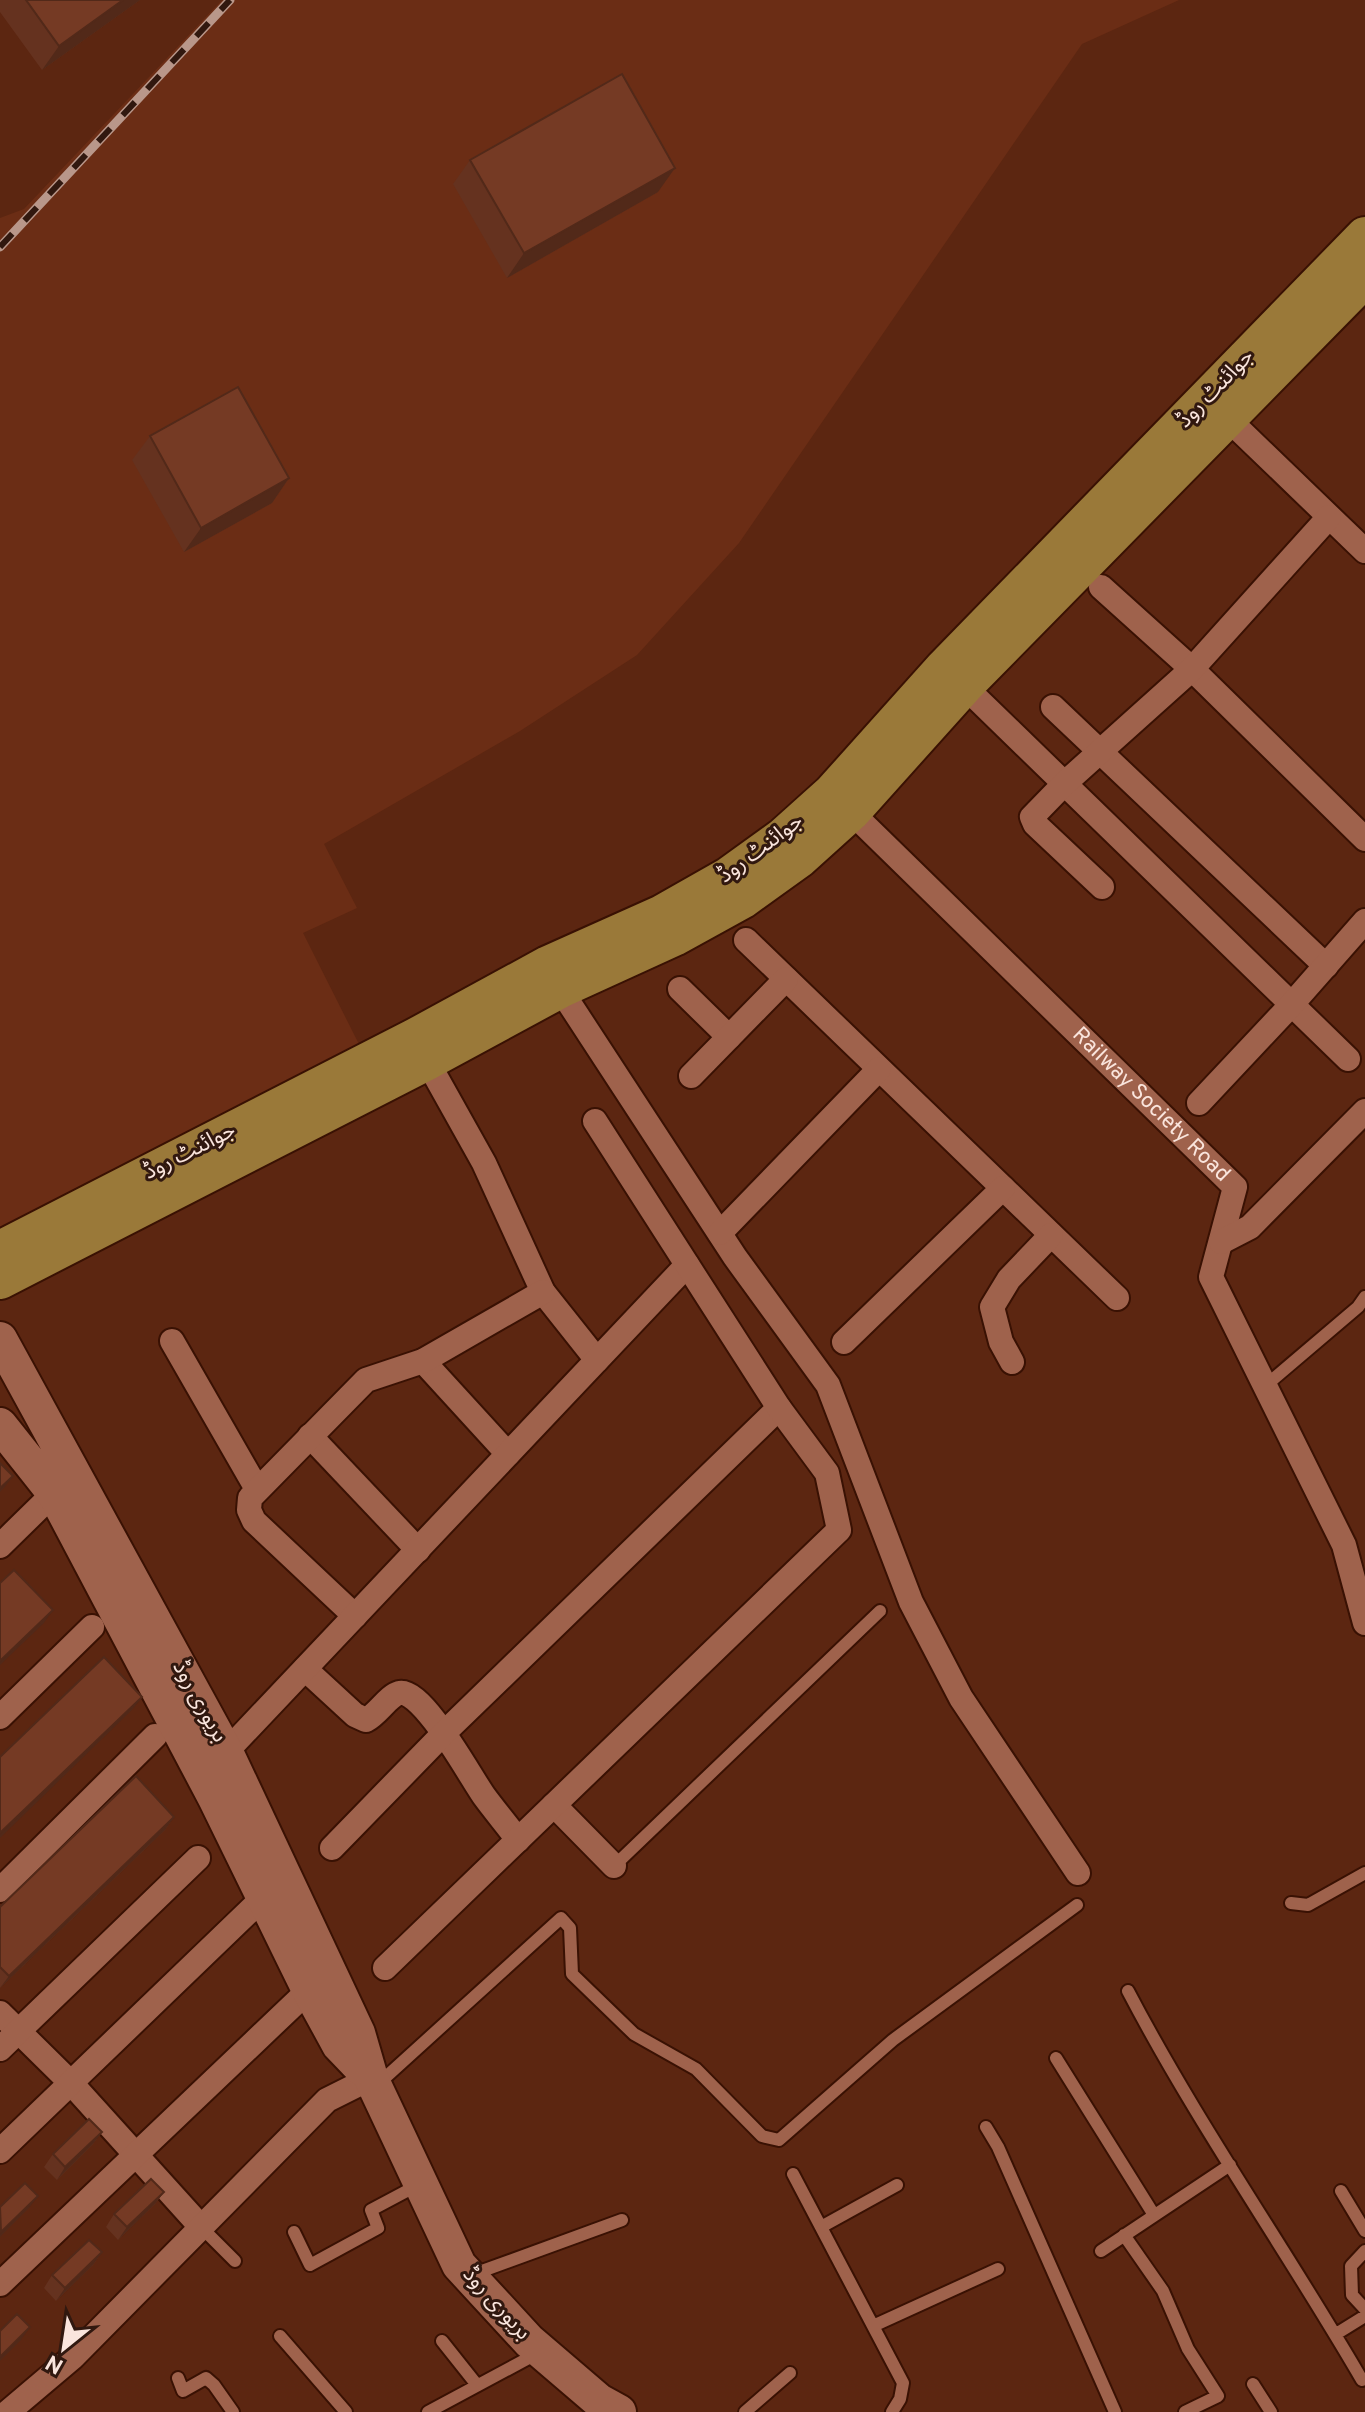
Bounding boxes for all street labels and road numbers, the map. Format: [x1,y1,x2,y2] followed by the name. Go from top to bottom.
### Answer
[1171,343,1260,434] street label: جوائنٹ روڈ
[713,808,809,890] street label: جوائنٹ روڈ
[1066,1022,1236,1188] street label: Railway Society Road
[139,1117,241,1187] street label: جوائنٹ روڈ
[166,1656,233,1748] street label: بریوری روڈ
[456,2261,536,2346] street label: بریوری روڈ

